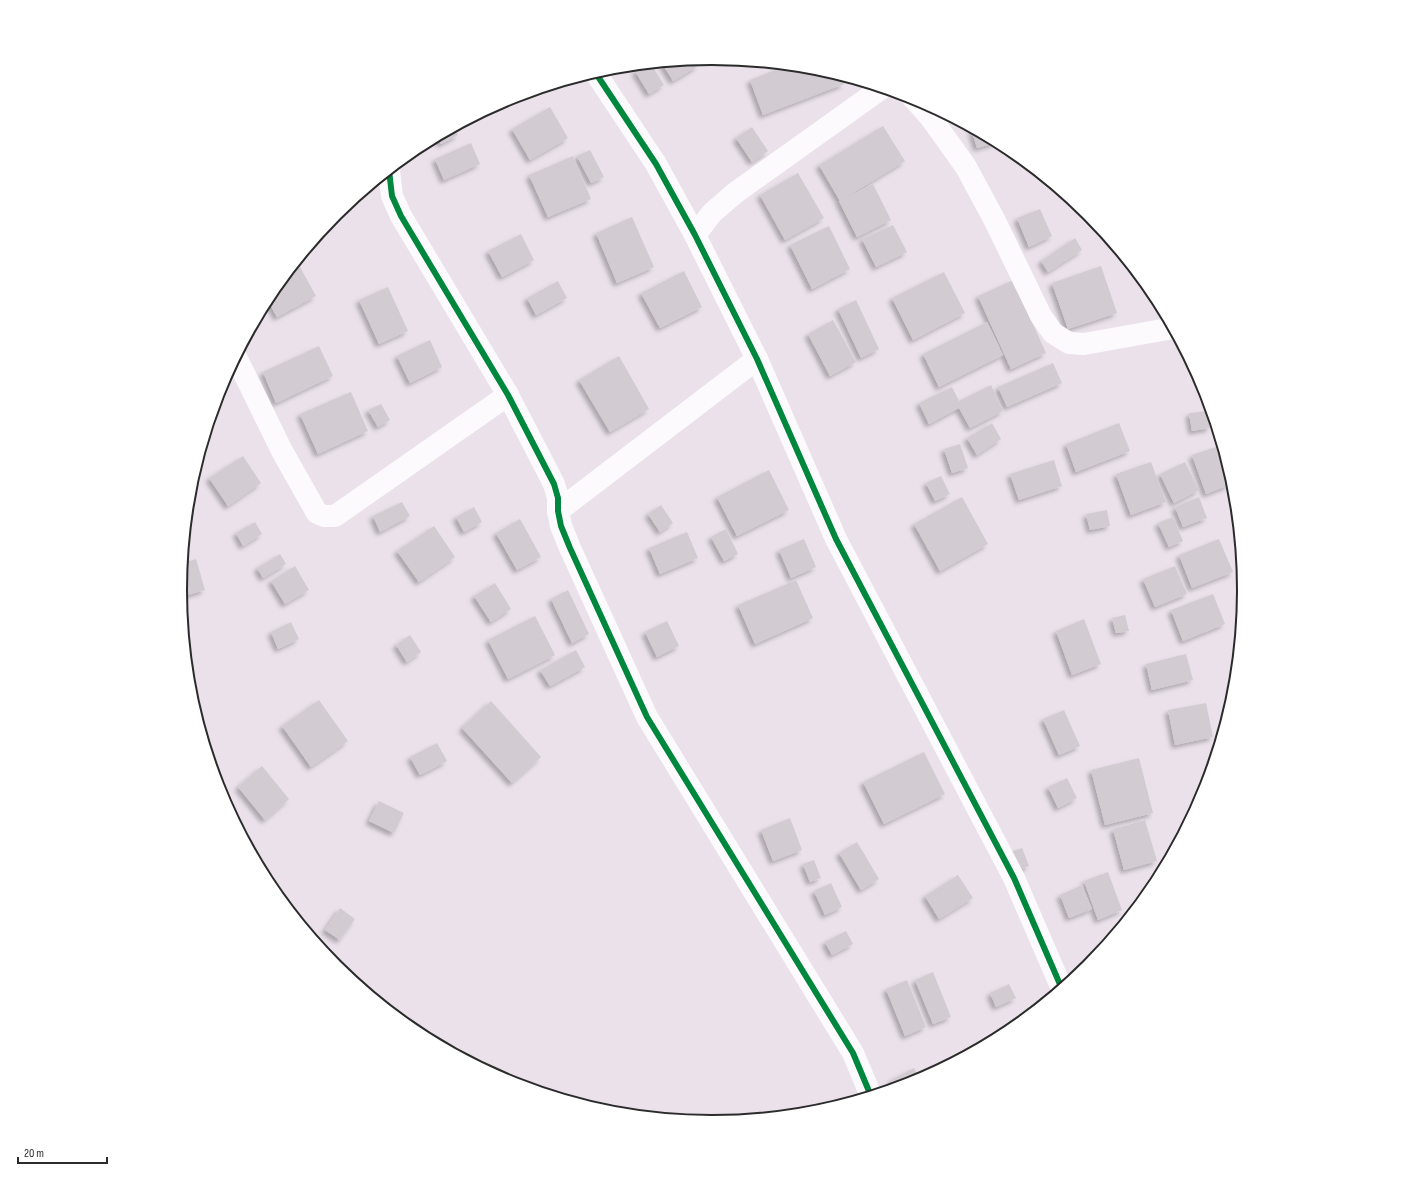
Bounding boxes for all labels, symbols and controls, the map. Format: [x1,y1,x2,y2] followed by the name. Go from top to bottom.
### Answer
[18,1139,107,1165] scale bar
[24,1146,44,1161] text: 20 m

